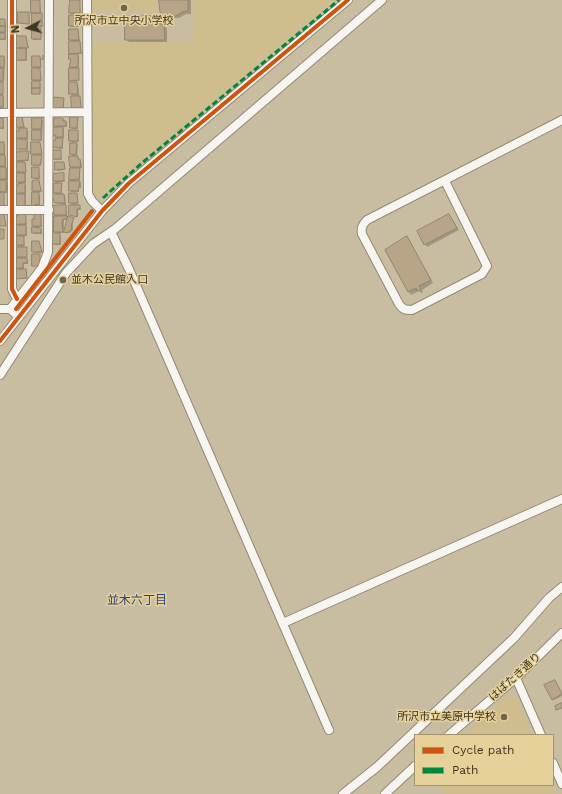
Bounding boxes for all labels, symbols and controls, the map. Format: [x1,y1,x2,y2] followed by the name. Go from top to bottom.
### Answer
[119,3,129,13] marker: 所沢市立中央小学校
[8,8,48,48] north arrow
[75,14,173,28] place label: 所沢市立中央小学校
[9,25,22,34] text: N
[71,273,148,287] place label: 並木公民館入口
[58,275,68,285] marker: 並木公民館入口
[107,593,167,607] district label: 並木六丁目
[486,650,544,704] street label: はばたき通り
[397,710,496,724] place label: 所沢市立美原中学校
[499,712,509,722] marker: 所沢市立美原中学校
[414,734,554,786] legend
[452,743,514,757] text: Cycle path
[452,763,478,777] text: Path

